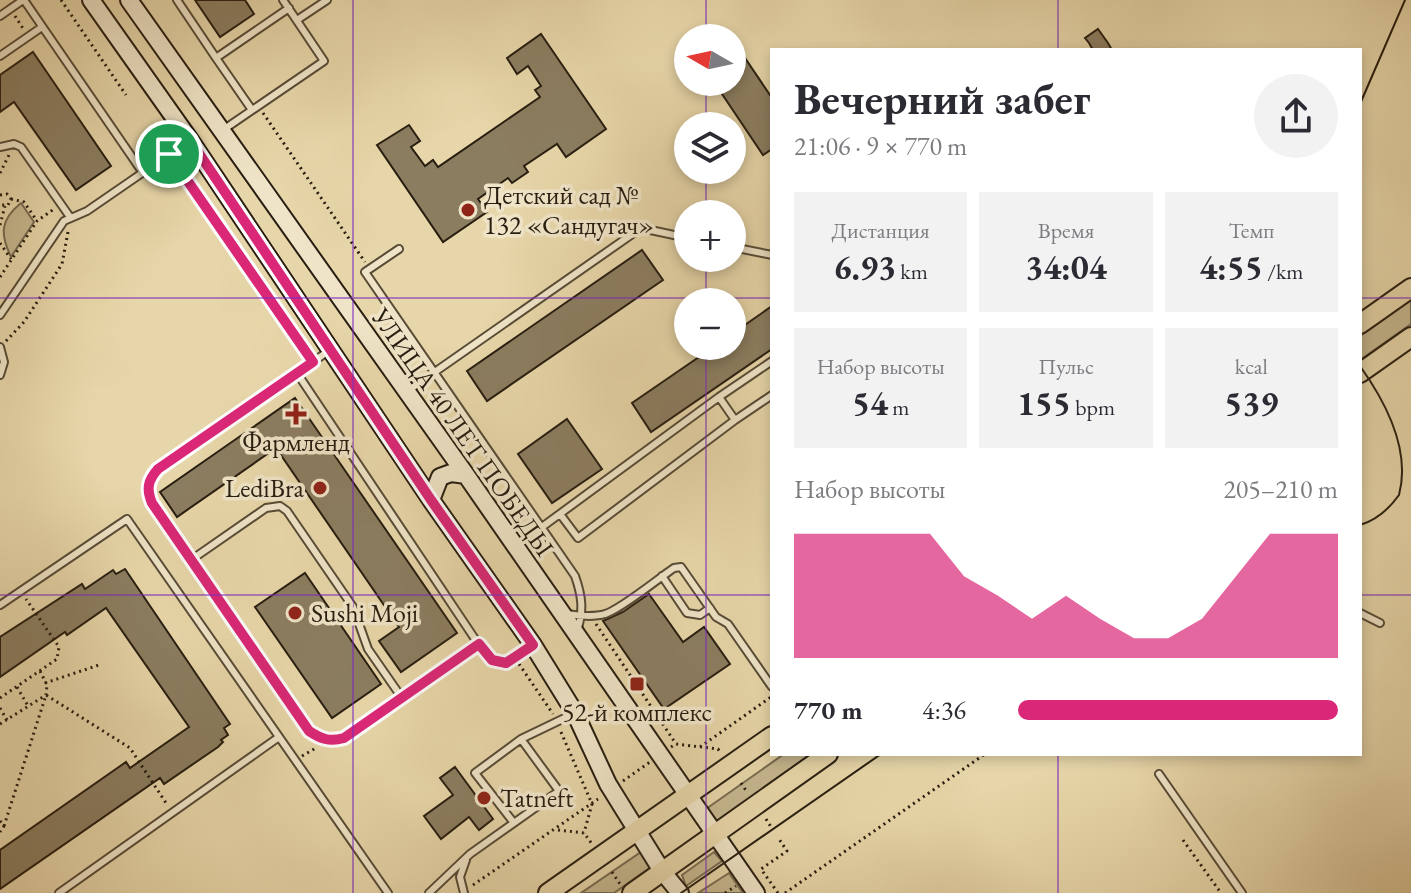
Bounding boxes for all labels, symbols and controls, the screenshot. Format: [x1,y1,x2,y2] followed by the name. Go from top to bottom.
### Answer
[674,24,746,96] north arrow
[674,24,746,360] map controls
[794,70,1090,127] text: Вечерний забег
[1254,74,1338,158] button: share
[674,112,746,184] button: layers
[135,120,203,188] pin
[794,129,967,163] text: 21:06 · 9 × 770 m
[147,132,191,176] icon: arrive
[484,178,654,242] place label: Детский сад № 132 «Сандугач»
[674,200,746,272] button: +
[459,201,477,219] marker: Детский сад № 132 «Сандугач»
[832,216,930,245] text: Дистанция
[1038,216,1094,245] text: Время
[1228,216,1274,245] text: Темп
[834,245,896,289] text: 6.93
[1025,245,1107,289] text: 34:04
[1199,245,1263,289] text: 4:55
[896,257,928,286] text: km
[1263,257,1303,286] text: /km
[674,288,746,360] button: −
[364,300,562,563] street label: УЛИЦА 40 ЛЕТ ПОБЕДЫ
[817,352,945,381] text: Набор высоты
[1038,352,1094,381] text: Пульс
[1235,352,1268,381] text: kcal
[852,381,888,425] text: 54
[1017,381,1071,425] text: 155
[1224,381,1278,425] text: 539
[888,393,909,422] text: m
[1071,393,1115,422] text: bpm
[287,405,305,423] marker: Фармленд
[242,425,350,459] place label: Фармленд
[225,471,305,505] place label: LediBra
[794,472,945,506] text: Набор высоты
[1223,472,1338,506] text: 205–210 m
[311,479,329,497] marker: LediBra
[311,596,418,630] place label: Sushi Moji
[286,604,304,622] marker: Sushi Moji
[628,675,646,693] marker: 52-й комплекс
[794,693,862,727] text: 770 m
[922,693,966,727] text: 4:36
[562,695,712,729] place label: 52-й комплекс
[500,781,574,815] place label: Tatneft
[475,789,493,807] marker: Tatneft

